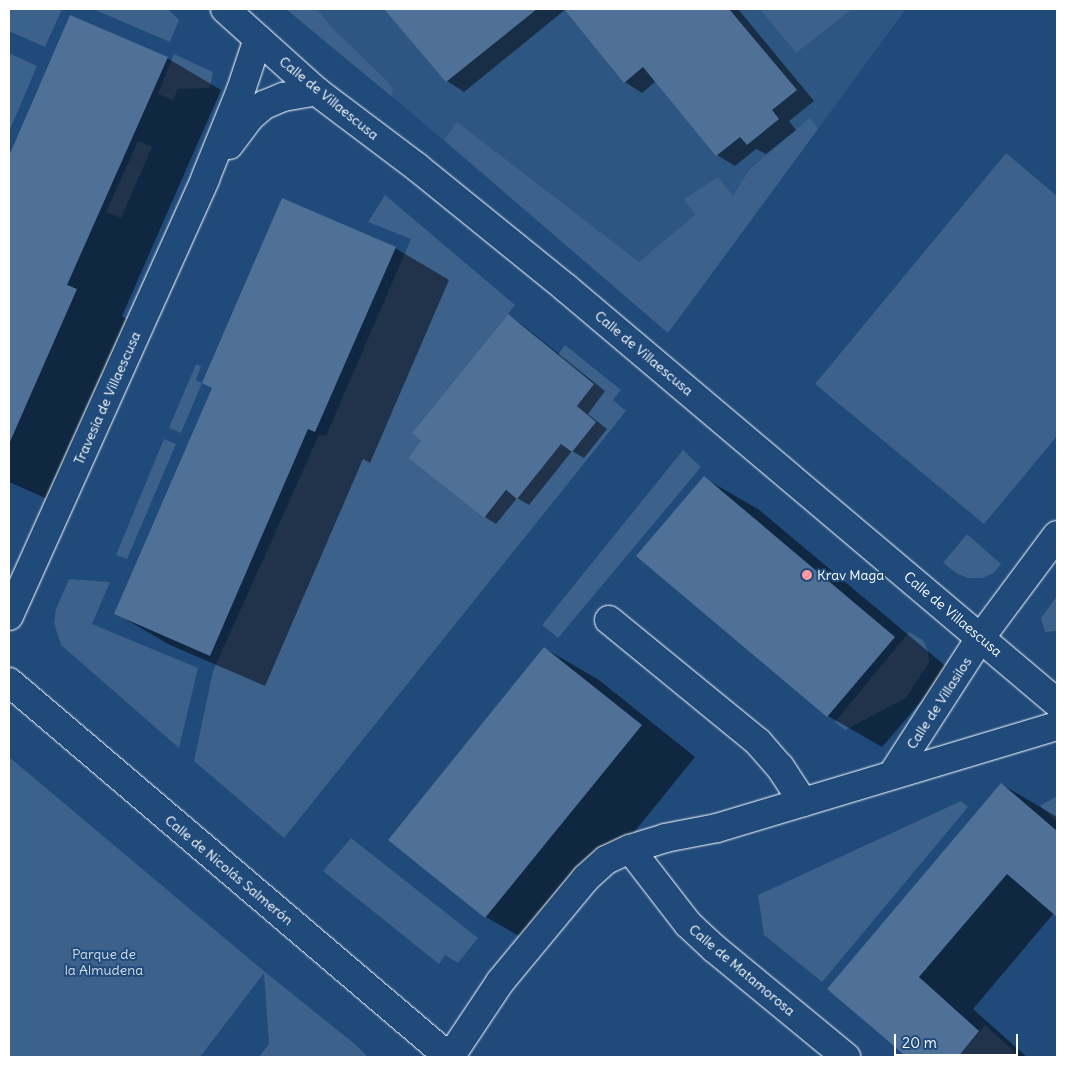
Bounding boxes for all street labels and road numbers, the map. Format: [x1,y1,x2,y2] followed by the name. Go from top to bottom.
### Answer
[276,53,382,143] street label: Calle de Villaescusa
[592,307,696,399] street label: Calle de Villaescusa
[70,329,144,467] street label: Travesía de Villaescusa
[901,568,1005,660] street label: Calle de Villaescusa
[903,654,975,752] street label: Calle de Villasilos
[162,811,296,929] street label: Calle de Nicolás Salmerón
[686,921,798,1019] street label: Calle de Matamorosa

